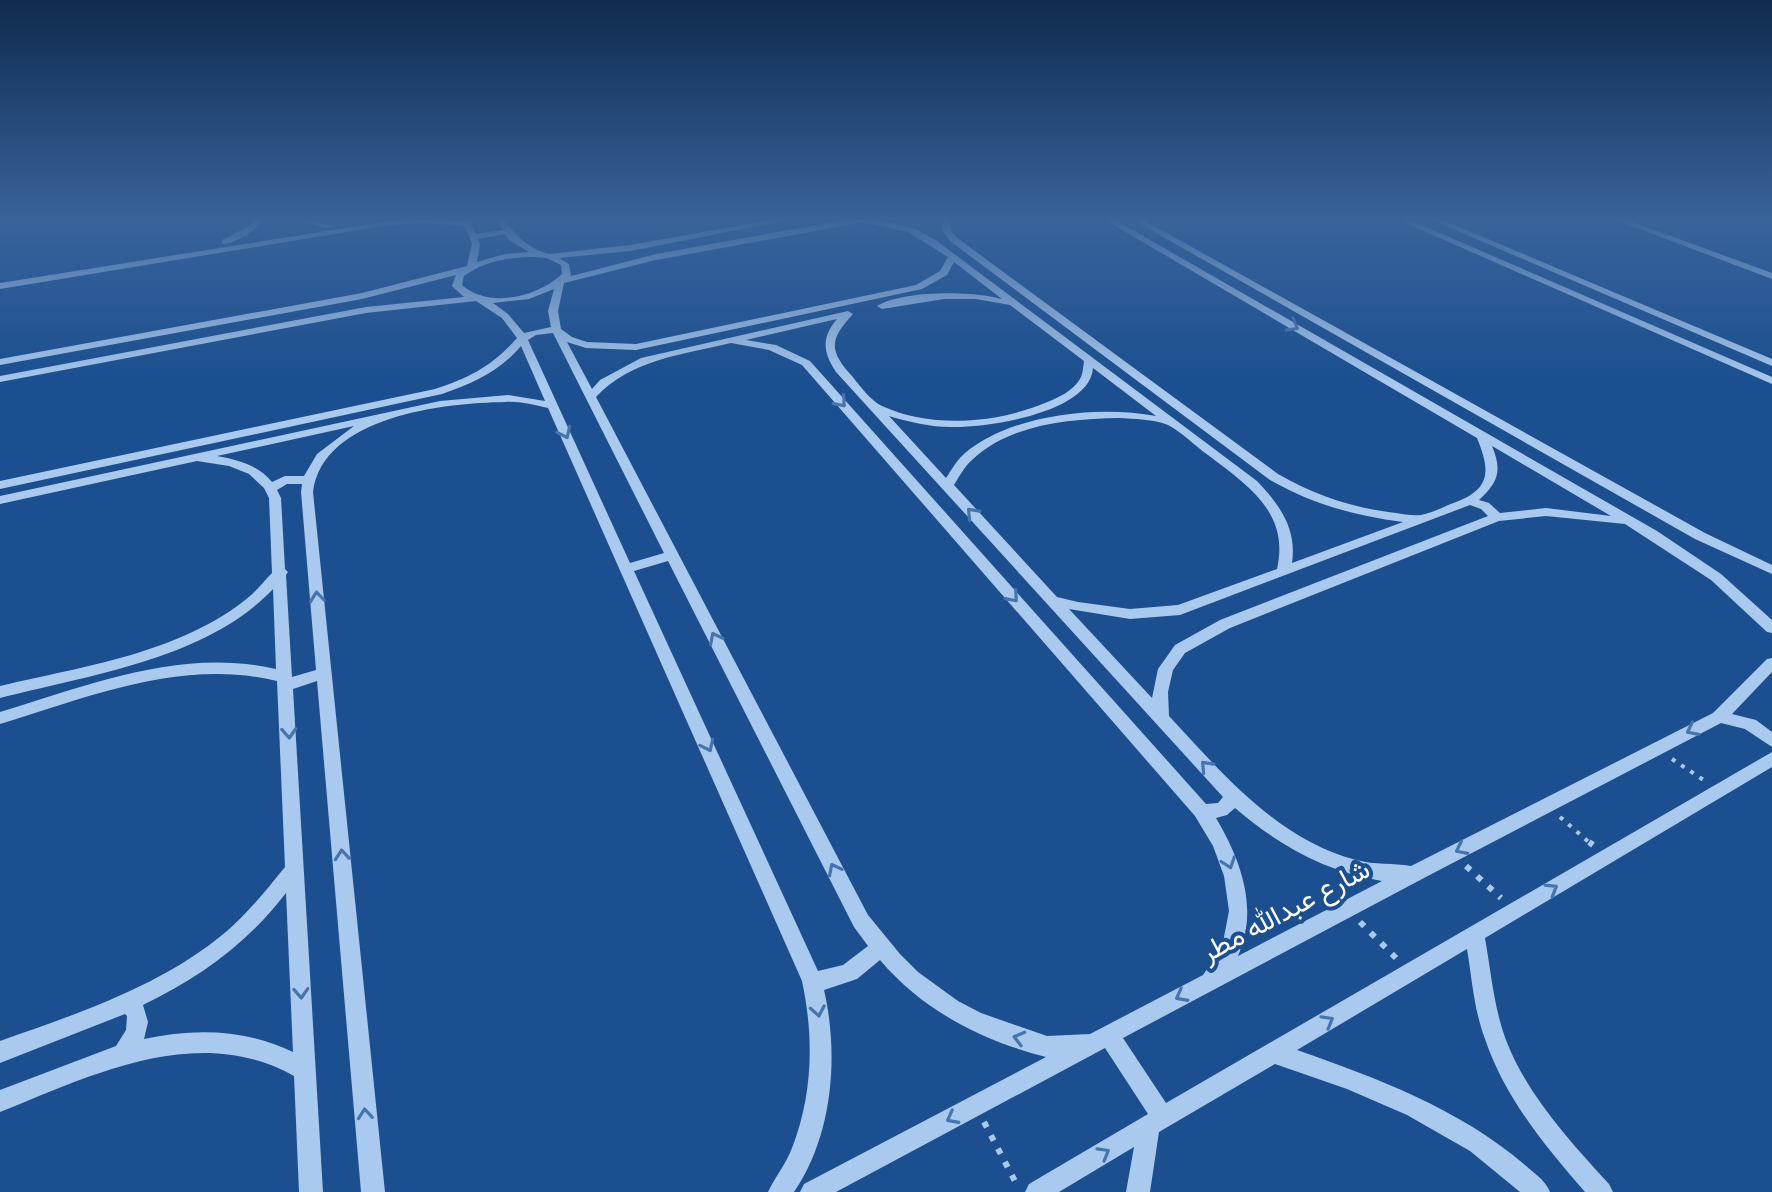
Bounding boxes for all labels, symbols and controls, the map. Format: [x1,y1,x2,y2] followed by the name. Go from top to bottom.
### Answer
[1284,316,1299,332] one-way arrow
[831,392,846,407] one-way arrow
[555,425,571,440] one-way arrow
[968,508,982,523] one-way arrow
[1003,588,1018,603] one-way arrow
[309,590,326,603] one-way arrow
[710,632,725,646] one-way arrow
[1686,721,1701,736] one-way arrow
[280,727,297,740] one-way arrow
[698,738,714,753] one-way arrow
[1201,761,1215,776] one-way arrow
[1454,840,1469,855] one-way arrow
[333,848,350,861] one-way arrow
[1193,849,1377,973] street label: شارع عبدالله مطر
[1219,855,1235,869] one-way arrow
[829,863,844,878] one-way arrow
[1543,883,1558,899] one-way arrow
[292,987,309,1000] one-way arrow
[1175,987,1190,1002] one-way arrow
[809,1005,826,1018] one-way arrow
[1320,1015,1334,1031] one-way arrow
[1013,1031,1027,1048] one-way arrow
[357,1107,374,1120] one-way arrow
[945,1109,960,1124] one-way arrow
[1095,1147,1110,1162] one-way arrow

